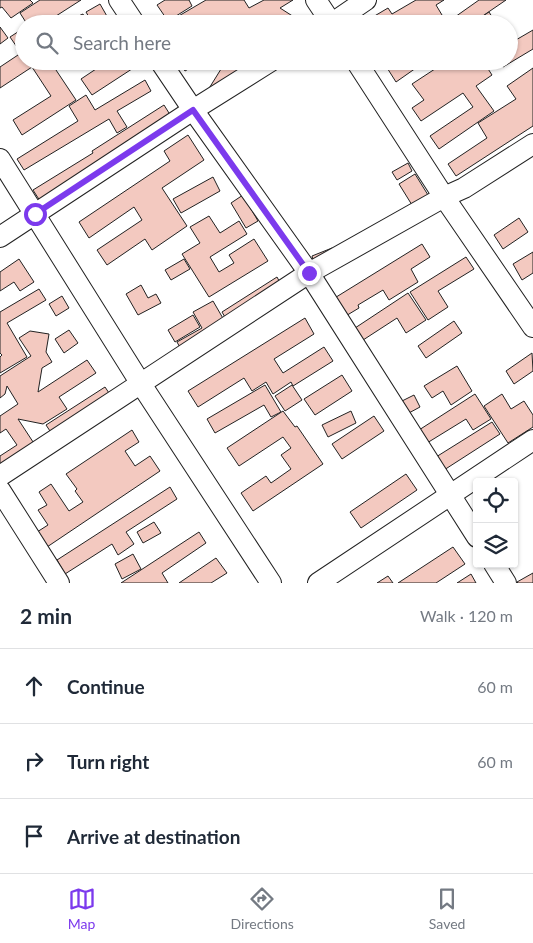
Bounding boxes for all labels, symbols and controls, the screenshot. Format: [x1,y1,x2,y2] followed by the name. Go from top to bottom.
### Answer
[15,15,518,70] search box
[33,29,61,57] icon: search
[73,31,171,54] text: Search here
[24,203,47,226] route start
[298,262,321,285] route end
[473,478,518,568] map controls
[473,478,518,523] button: locate
[473,523,518,568] button: layers
[20,603,72,628] text: 2 min
[420,606,513,625] text: Walk · 120 m
[20,672,48,700] icon: ahead
[67,675,145,698] text: Continue
[477,677,513,696] text: 60 m
[20,747,48,775] icon: right
[67,750,149,773] text: Turn right
[477,752,513,771] text: 60 m
[20,822,48,850] icon: arrive
[67,825,240,848] text: Arrive at destination
[68,885,96,932] tab: Map
[231,885,294,932] tab: Directions
[429,885,465,932] tab: Saved

